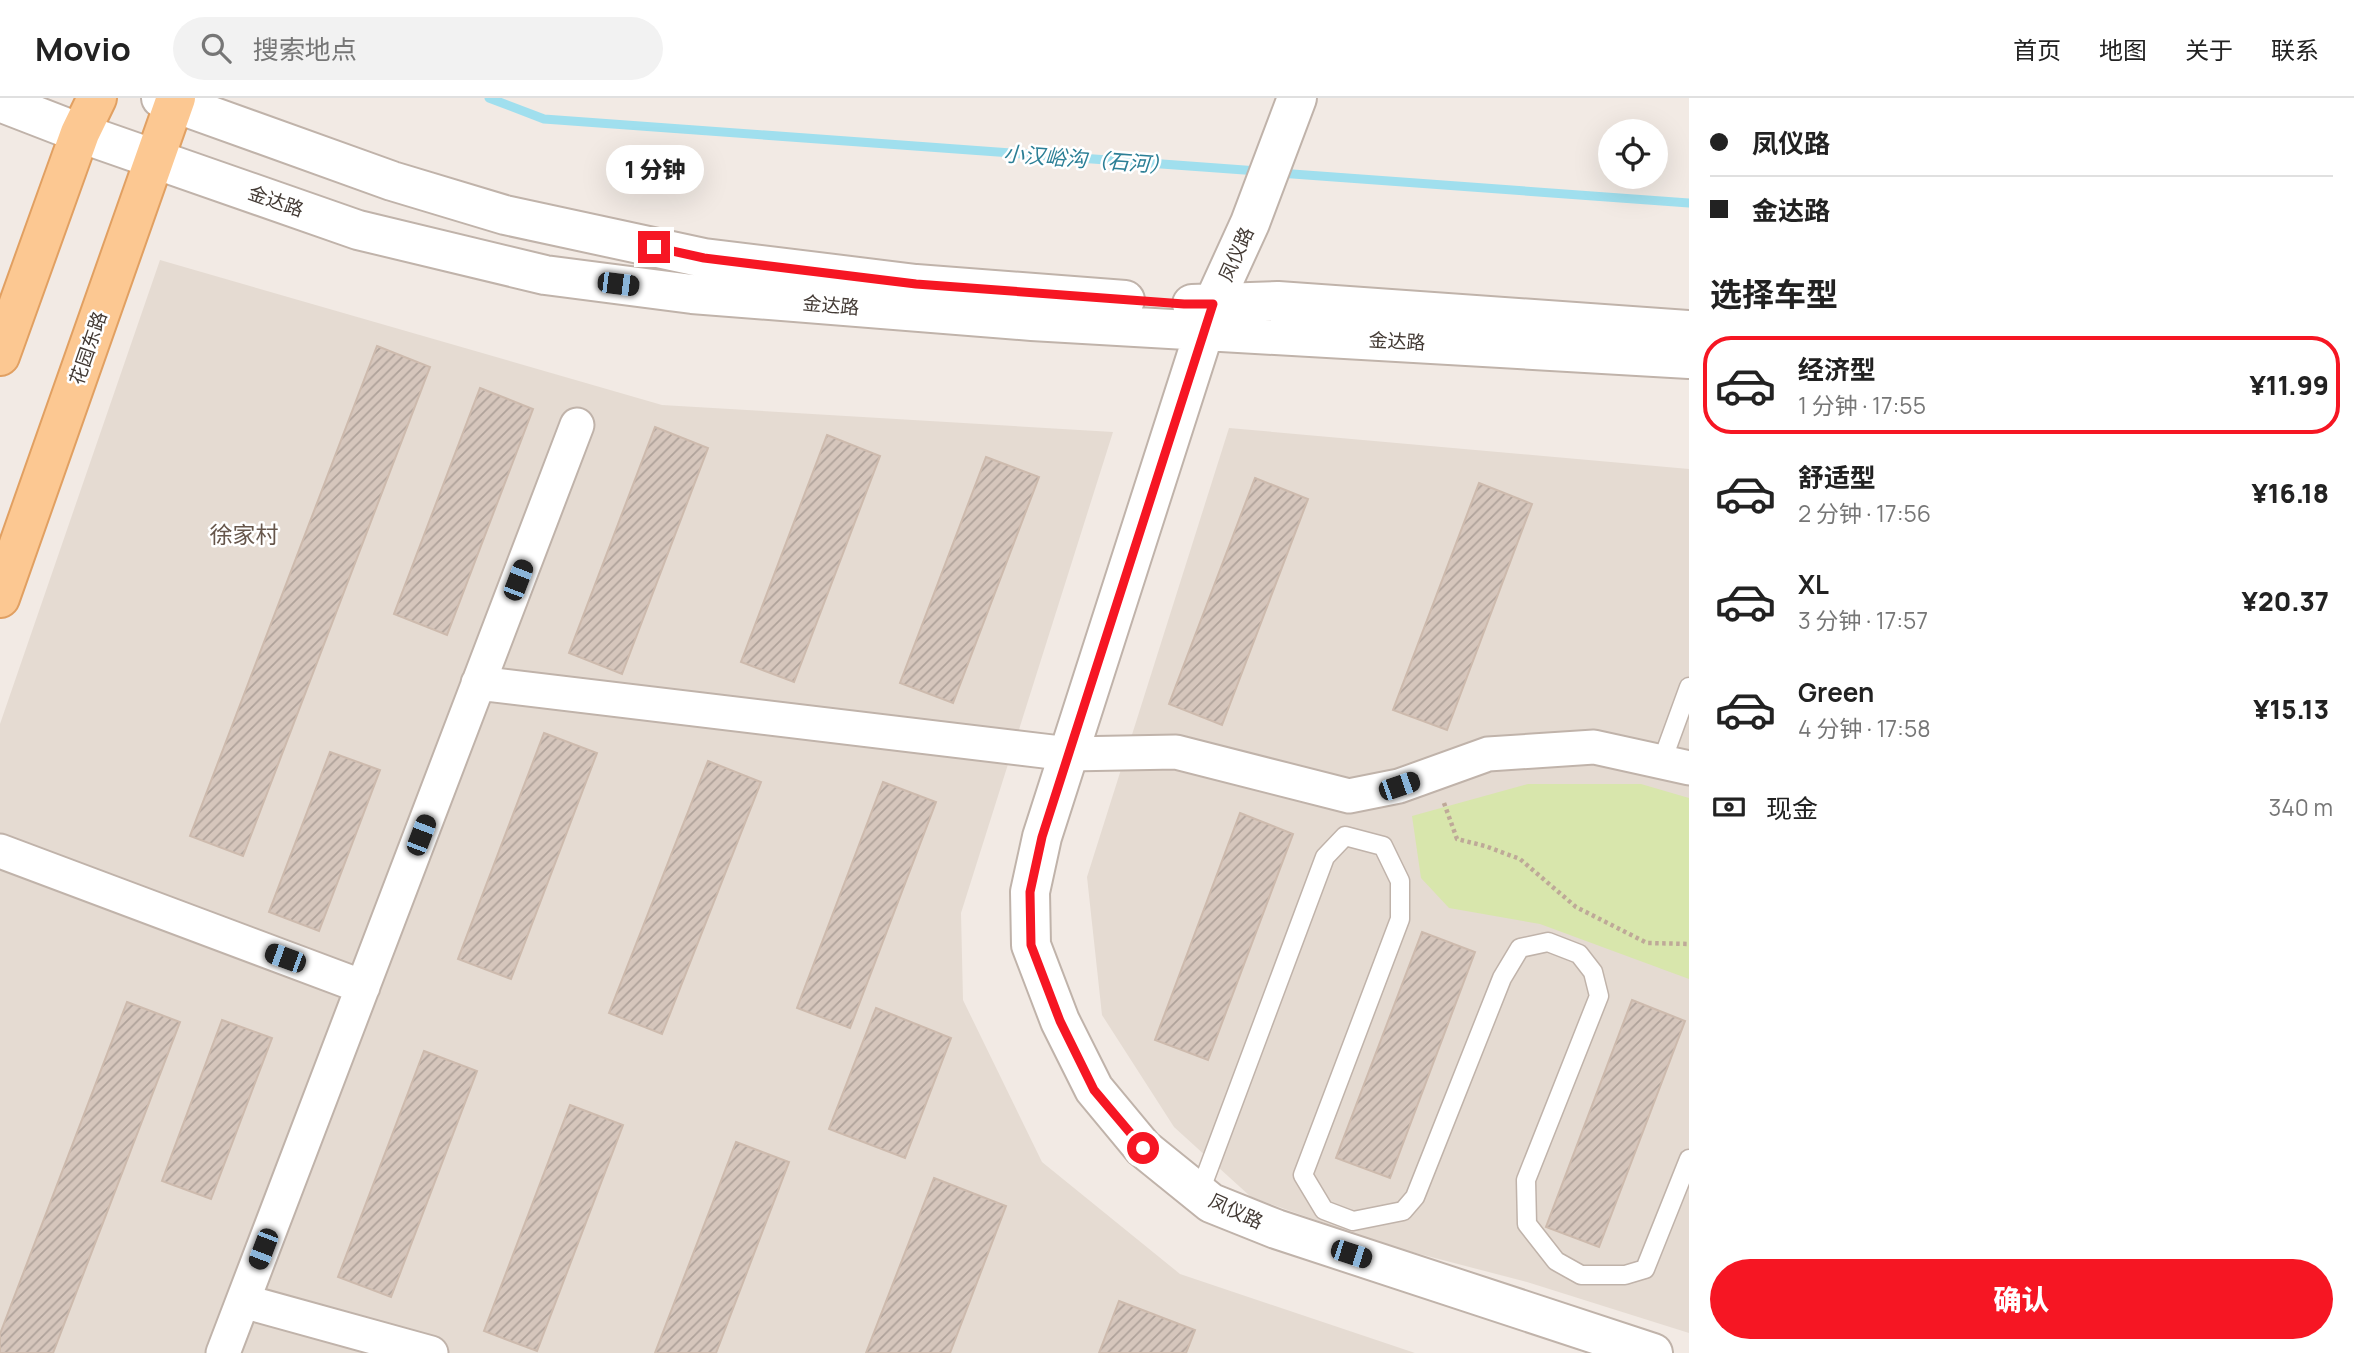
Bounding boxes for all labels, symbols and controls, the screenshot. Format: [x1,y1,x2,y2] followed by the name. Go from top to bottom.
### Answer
[173,17,663,80] search box
[35,26,131,71] text: Movio
[197,29,235,67] icon: search
[253,31,357,67] text: 搜索地点
[2013,33,2061,66] text: 首页
[2099,33,2147,66] text: 地图
[2185,33,2233,66] text: 关于
[2271,33,2319,66] text: 联系
[1598,119,1668,189] map controls
[1598,119,1668,189] button: locate
[1752,125,1830,161] text: 凤仪路
[1002,139,1172,179] water label: 小汉峪沟（石河）
[605,145,703,194] callout: 1 分钟
[624,153,686,185] text: 1 分钟
[245,179,307,223] street label: 金达路
[1752,192,1830,228] text: 金达路
[1213,223,1259,285] street label: 凤仪路
[638,231,670,263] route end
[596,271,641,297] car
[1710,272,1838,316] text: 选择车型
[801,290,861,320] street label: 金达路
[63,308,113,388] street label: 花园东路
[1368,327,1426,355] street label: 金达路
[1798,351,1876,387] text: 经济型
[1714,354,1777,417] icon: car
[2249,367,2329,403] text: ¥11.99
[1798,389,1926,421] text: 1 分钟 · 17:55
[1798,459,1876,495] text: 舒适型
[1714,462,1777,525] icon: car
[2251,475,2329,511] text: ¥16.18
[1798,497,1931,529] text: 2 分钟 · 17:56
[210,518,279,550] district label: 徐家村
[501,557,536,603] car
[1798,566,1829,602] text: XL
[1714,570,1777,633] icon: car
[2242,583,2329,619] text: ¥20.37
[1798,604,1928,636] text: 3 分钟 · 17:57
[1798,674,1874,710] text: Green
[1714,678,1777,741] icon: car
[2253,691,2329,727] text: ¥15.13
[1798,712,1931,744] text: 4 分钟 · 17:58
[1376,769,1423,803] car
[1710,788,1748,826] icon: cash
[1766,790,1818,826] text: 现金
[2269,791,2333,823] text: 340 m
[404,812,439,858] car
[262,941,309,975] car
[1127,1132,1159,1164] route start
[1205,1187,1267,1235] street label: 凤仪路
[246,1226,281,1272] car
[1328,1238,1375,1270] car
[1710,1259,2333,1339] button: 确认

